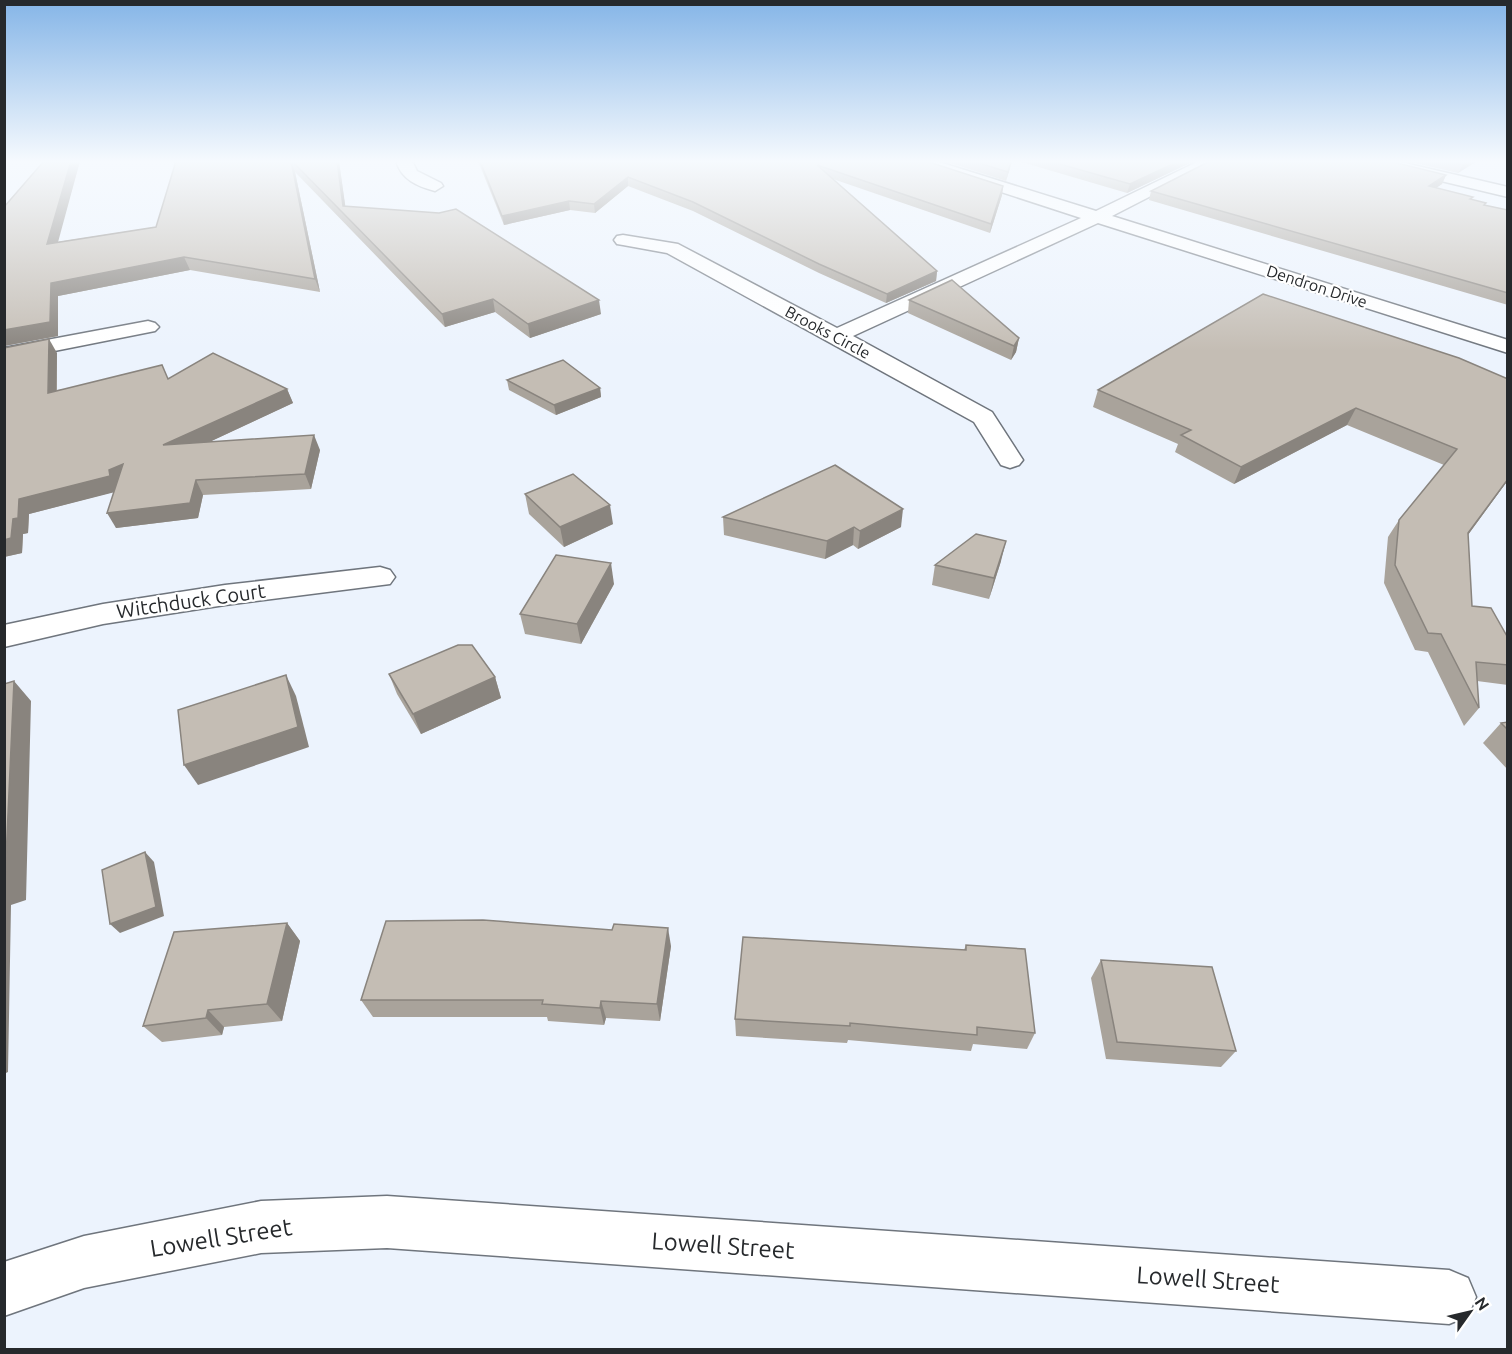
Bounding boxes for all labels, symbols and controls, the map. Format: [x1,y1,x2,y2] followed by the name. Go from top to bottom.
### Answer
[1264,261,1370,311] street label: Dendron Drive
[782,302,874,362] street label: Brooks Circle
[115,579,267,622] street label: Witchduck Court
[148,1213,294,1262] street label: Lowell Street
[651,1227,796,1264] street label: Lowell Street
[1136,1261,1281,1298] street label: Lowell Street
[1440,1282,1500,1342] north arrow
[1472,1294,1493,1314] text: N

